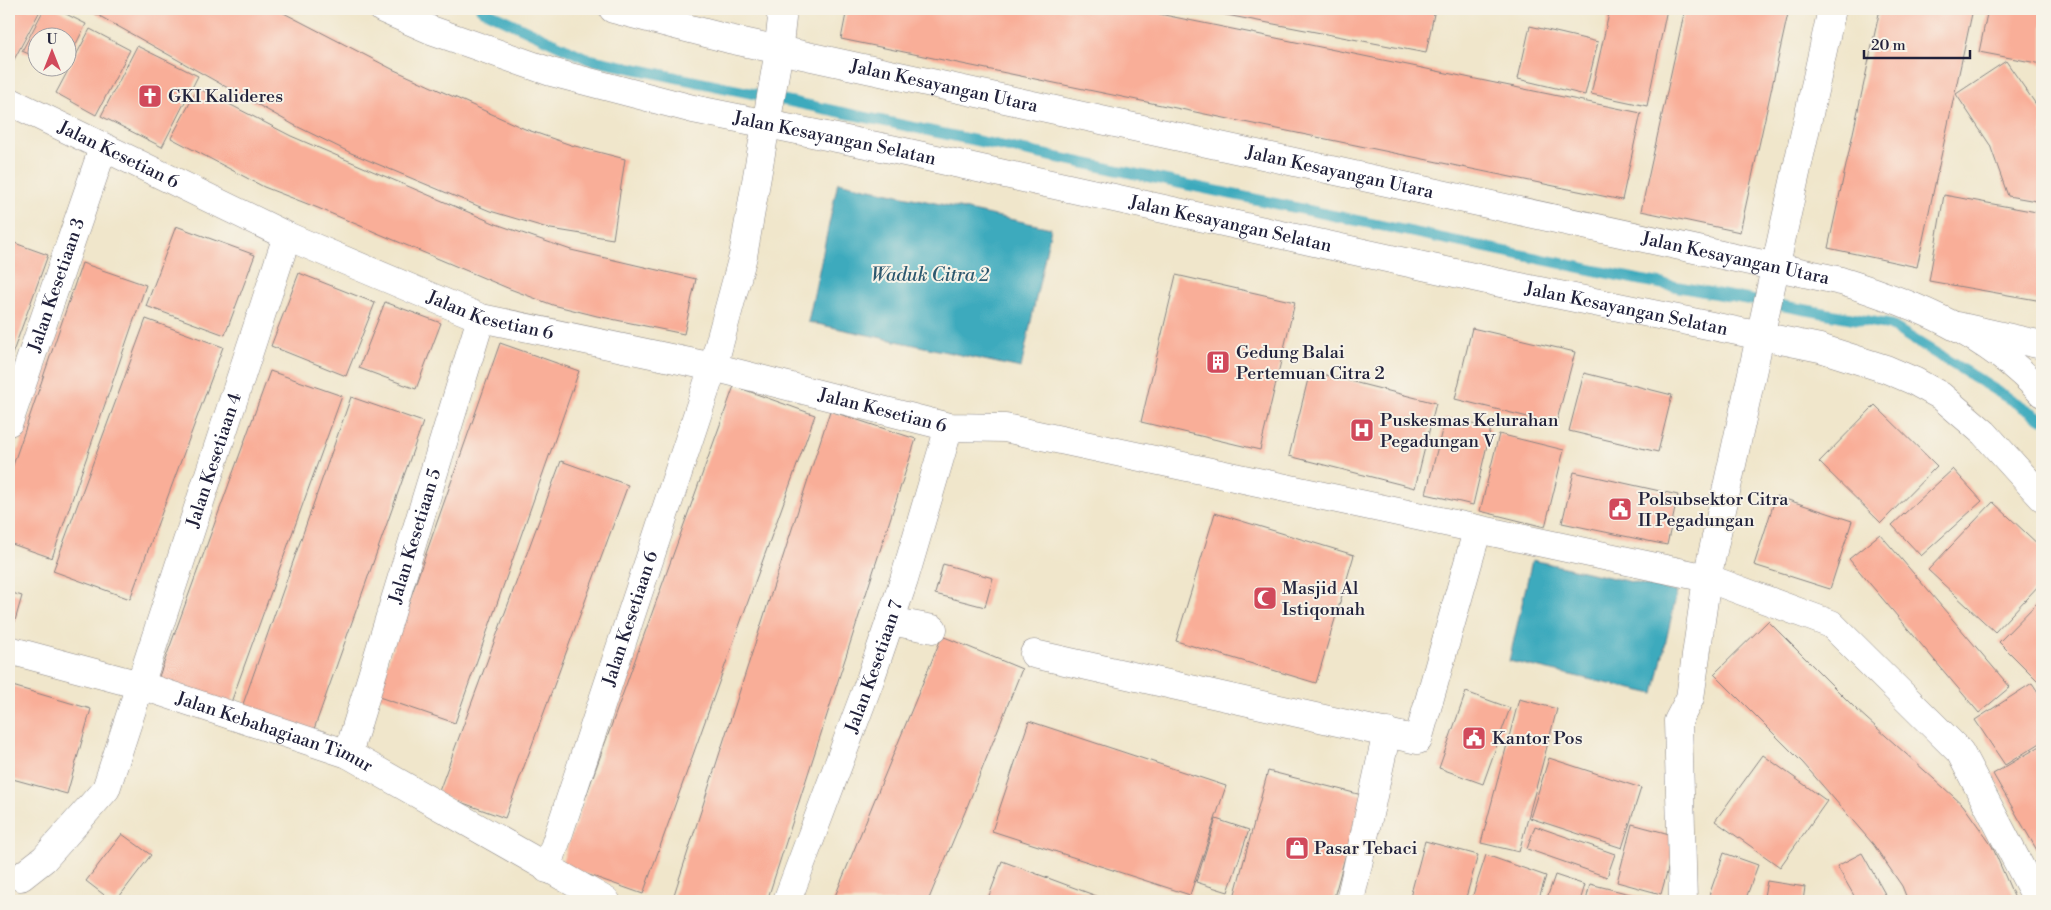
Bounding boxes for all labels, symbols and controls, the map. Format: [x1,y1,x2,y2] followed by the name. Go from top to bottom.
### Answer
[28,28,78,78] north arrow
[1864,28,1970,60] scale bar
[47,31,58,49] text: U
[1871,36,1906,55] text: 20 m
[847,54,1041,118] street label: Jalan Kesayangan Utara
[137,83,163,109] church icon: GKI Kalideres
[168,85,283,108] place label: GKI Kalideres
[730,106,939,170] street label: Jalan Kesayangan Selatan
[54,115,183,193] street label: Jalan Kesetian 6
[1243,140,1437,204] street label: Jalan Kesayangan Utara
[1126,190,1334,257] street label: Jalan Kesayangan Selatan
[22,215,90,356] street label: Jalan Kesetiaan 3
[1639,226,1833,290] street label: Jalan Kesayangan Utara
[871,263,990,287] water label: Waduk Citra 2
[1522,277,1730,341] street label: Jalan Kesayangan Selatan
[423,285,556,345] street label: Jalan Kesetian 6
[1236,341,1385,385] place label: Gedung Balai Pertemuan Citra 2
[1205,349,1231,375] building icon: Gedung Balai Pertemuan Citra 2
[815,383,949,438] street label: Jalan Kesetian 6
[181,389,247,531] street label: Jalan Kesetiaan 4
[1380,409,1559,453] place label: Puskesmas Kelurahan Pegadungan V
[1349,417,1375,443] hospital icon: Puskesmas Kelurahan Pegadungan V
[383,466,446,607] street label: Jalan Kesetiaan 5
[1638,488,1789,532] place label: Polsubsektor Citra II Pegadungan
[1607,496,1633,522] public building icon: Polsubsektor Citra II Pegadungan
[597,548,663,690] street label: Jalan Kesetiaan 6
[1282,577,1366,621] place label: Masjid Al Istiqomah
[1252,585,1278,611] mosque icon: Masjid Al Istiqomah
[839,597,908,737] street label: Jalan Kesetiaan 7
[172,686,377,777] street label: Jalan Kebahagiaan Timur
[1461,725,1487,751] public building icon: Kantor Pos
[1492,727,1583,750] place label: Kantor Pos
[1284,835,1310,861] shop icon: Pasar Tebaci
[1314,837,1418,860] place label: Pasar Tebaci

